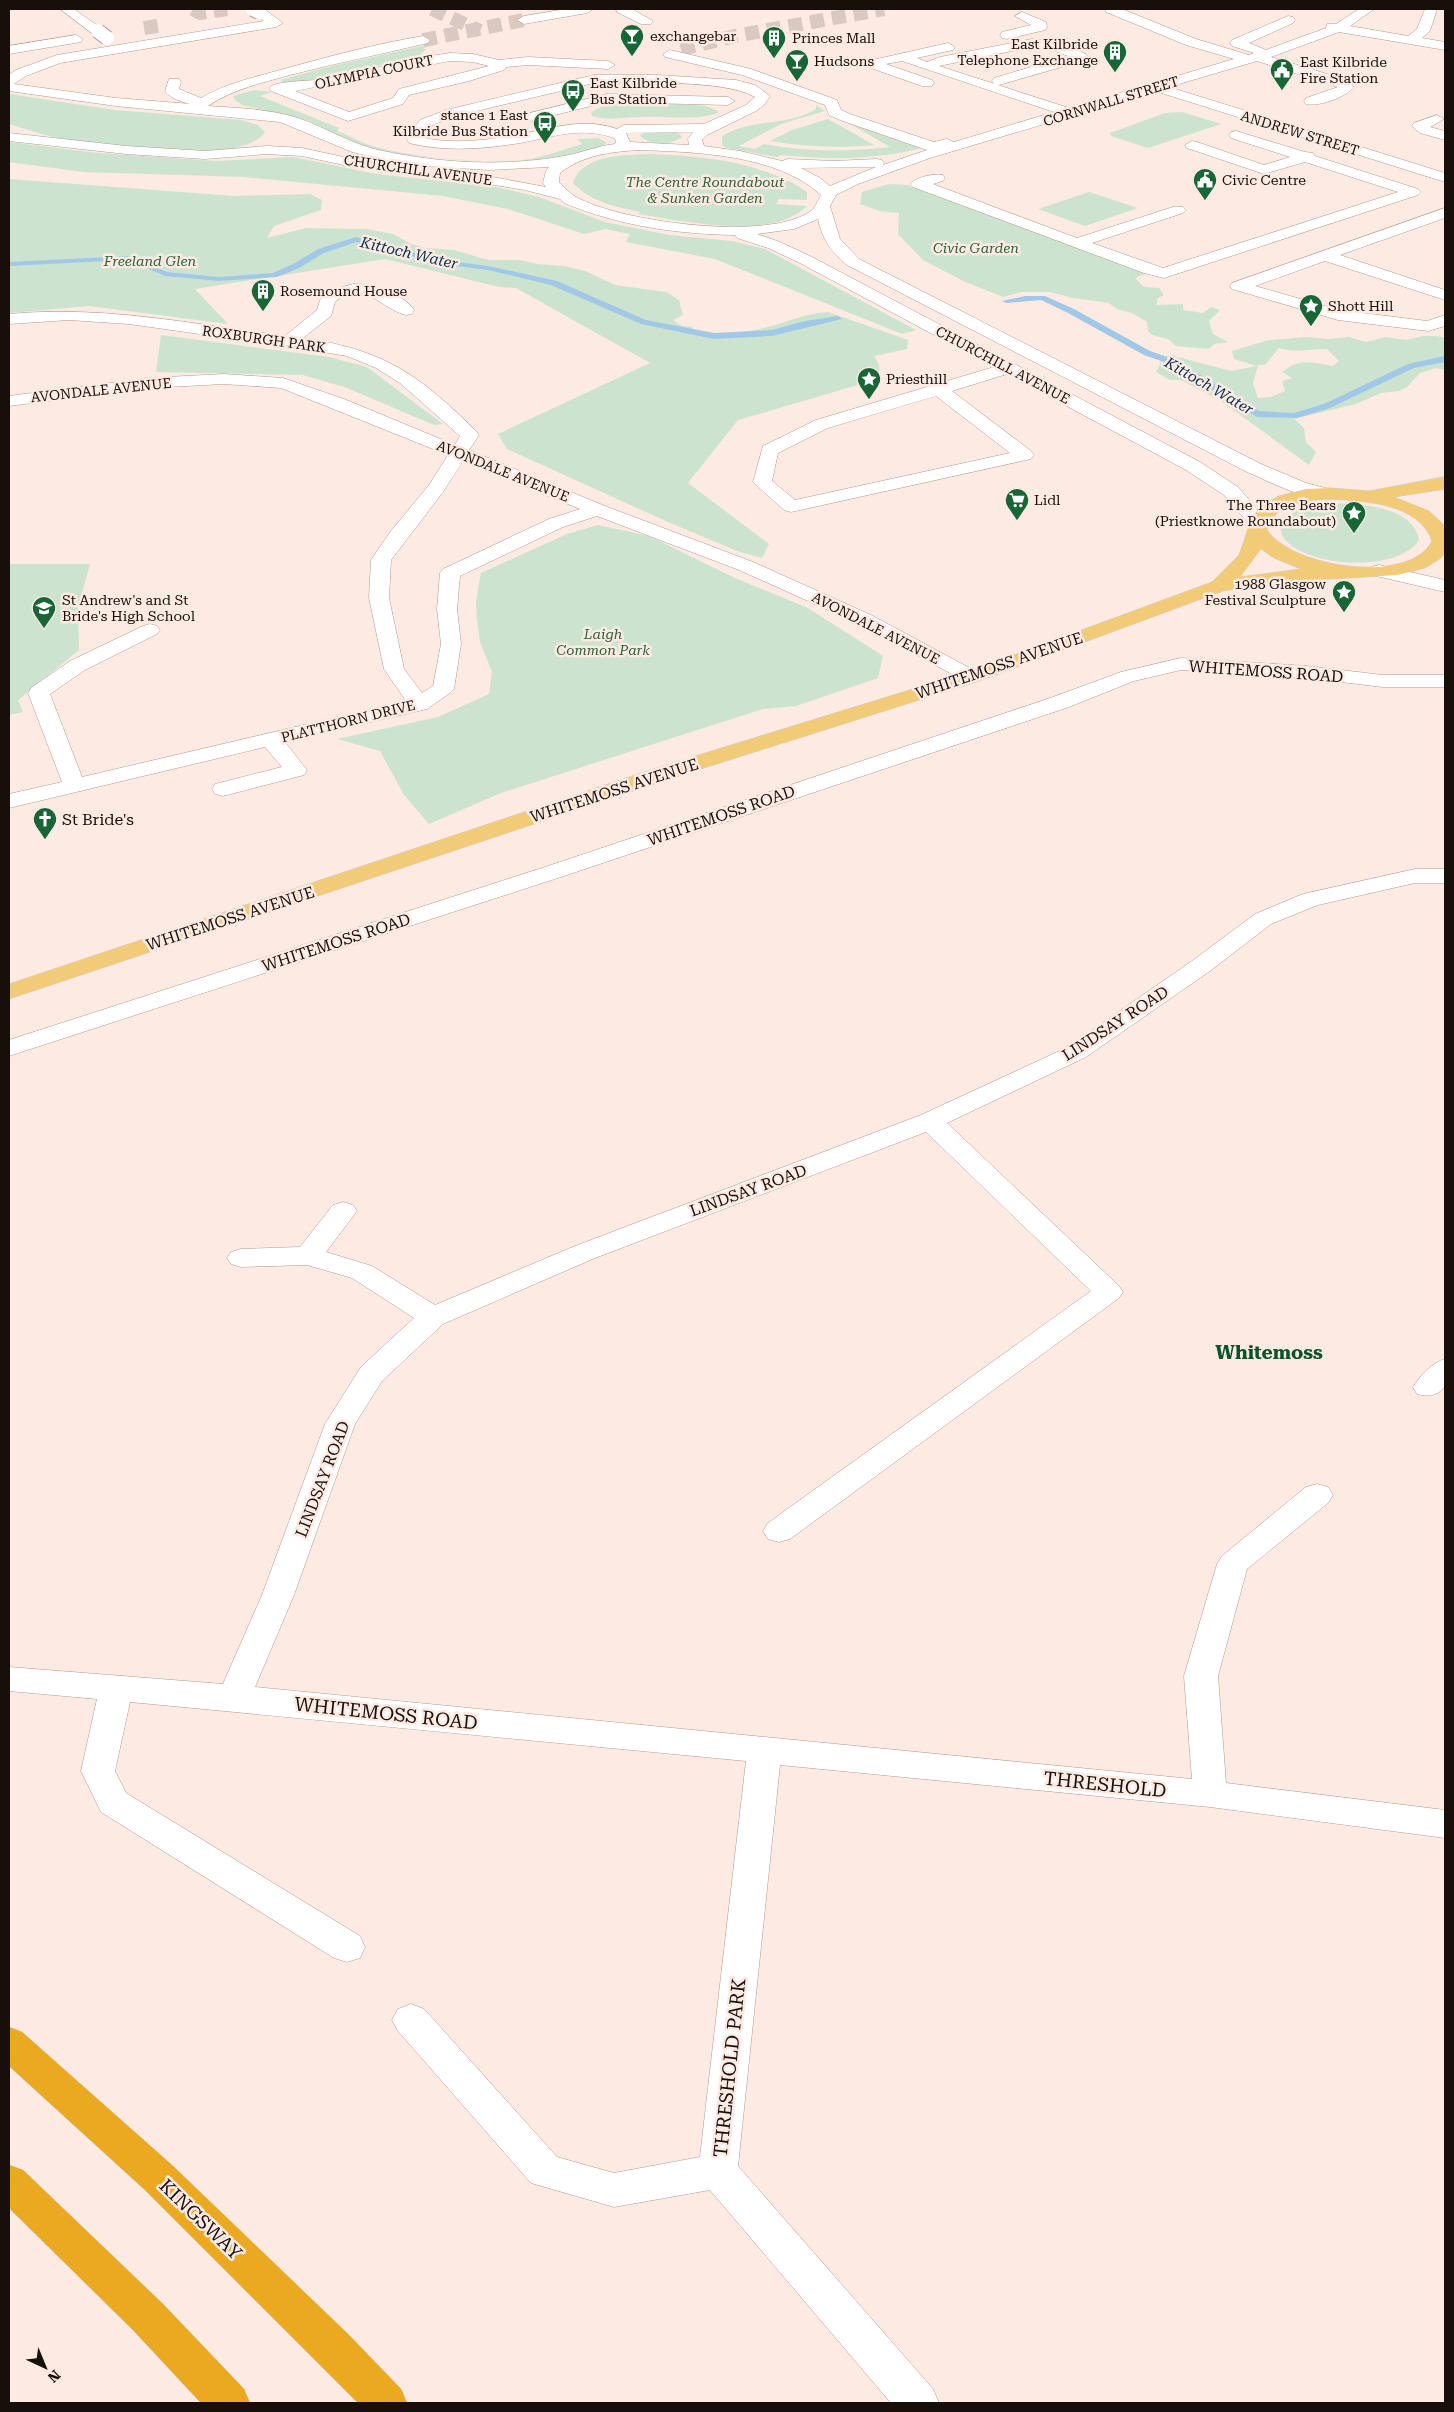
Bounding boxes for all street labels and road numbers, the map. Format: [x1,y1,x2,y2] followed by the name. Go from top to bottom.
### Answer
[313,52,435,92] street label: OLYMPIA COURT
[1041,73,1181,129] street label: CORNWALL STREET
[1239,107,1361,159] street label: ANDREW STREET
[343,152,493,188] street label: CHURCHILL AVENUE
[201,322,327,356] street label: ROXBURGH PARK
[933,323,1073,407] street label: CHURCHILL AVENUE
[30,375,172,405] street label: AVONDALE AVENUE
[434,437,572,505] street label: AVONDALE AVENUE
[809,589,943,667] street label: AVONDALE AVENUE
[913,628,1085,703] street label: WHITEMOSS AVENUE
[1188,657,1344,686] street label: WHITEMOSS ROAD
[279,697,417,745] street label: PLATTHORN DRIVE
[528,754,701,827] street label: WHITEMOSS AVENUE
[645,781,798,850] street label: WHITEMOSS ROAD
[144,882,317,955] street label: WHITEMOSS AVENUE
[259,909,413,975] street label: WHITEMOSS ROAD
[1058,982,1172,1065] street label: LINDSAY ROAD
[687,1160,809,1220] street label: LINDSAY ROAD
[292,1418,353,1540] street label: LINDSAY ROAD
[293,1692,479,1735] street label: WHITEMOSS ROAD
[1042,1767,1167,1802] street label: THRESHOLD
[709,1977,750,2159] street label: THRESHOLD PARK
[154,2174,247,2265] street label: KINGSWAY

